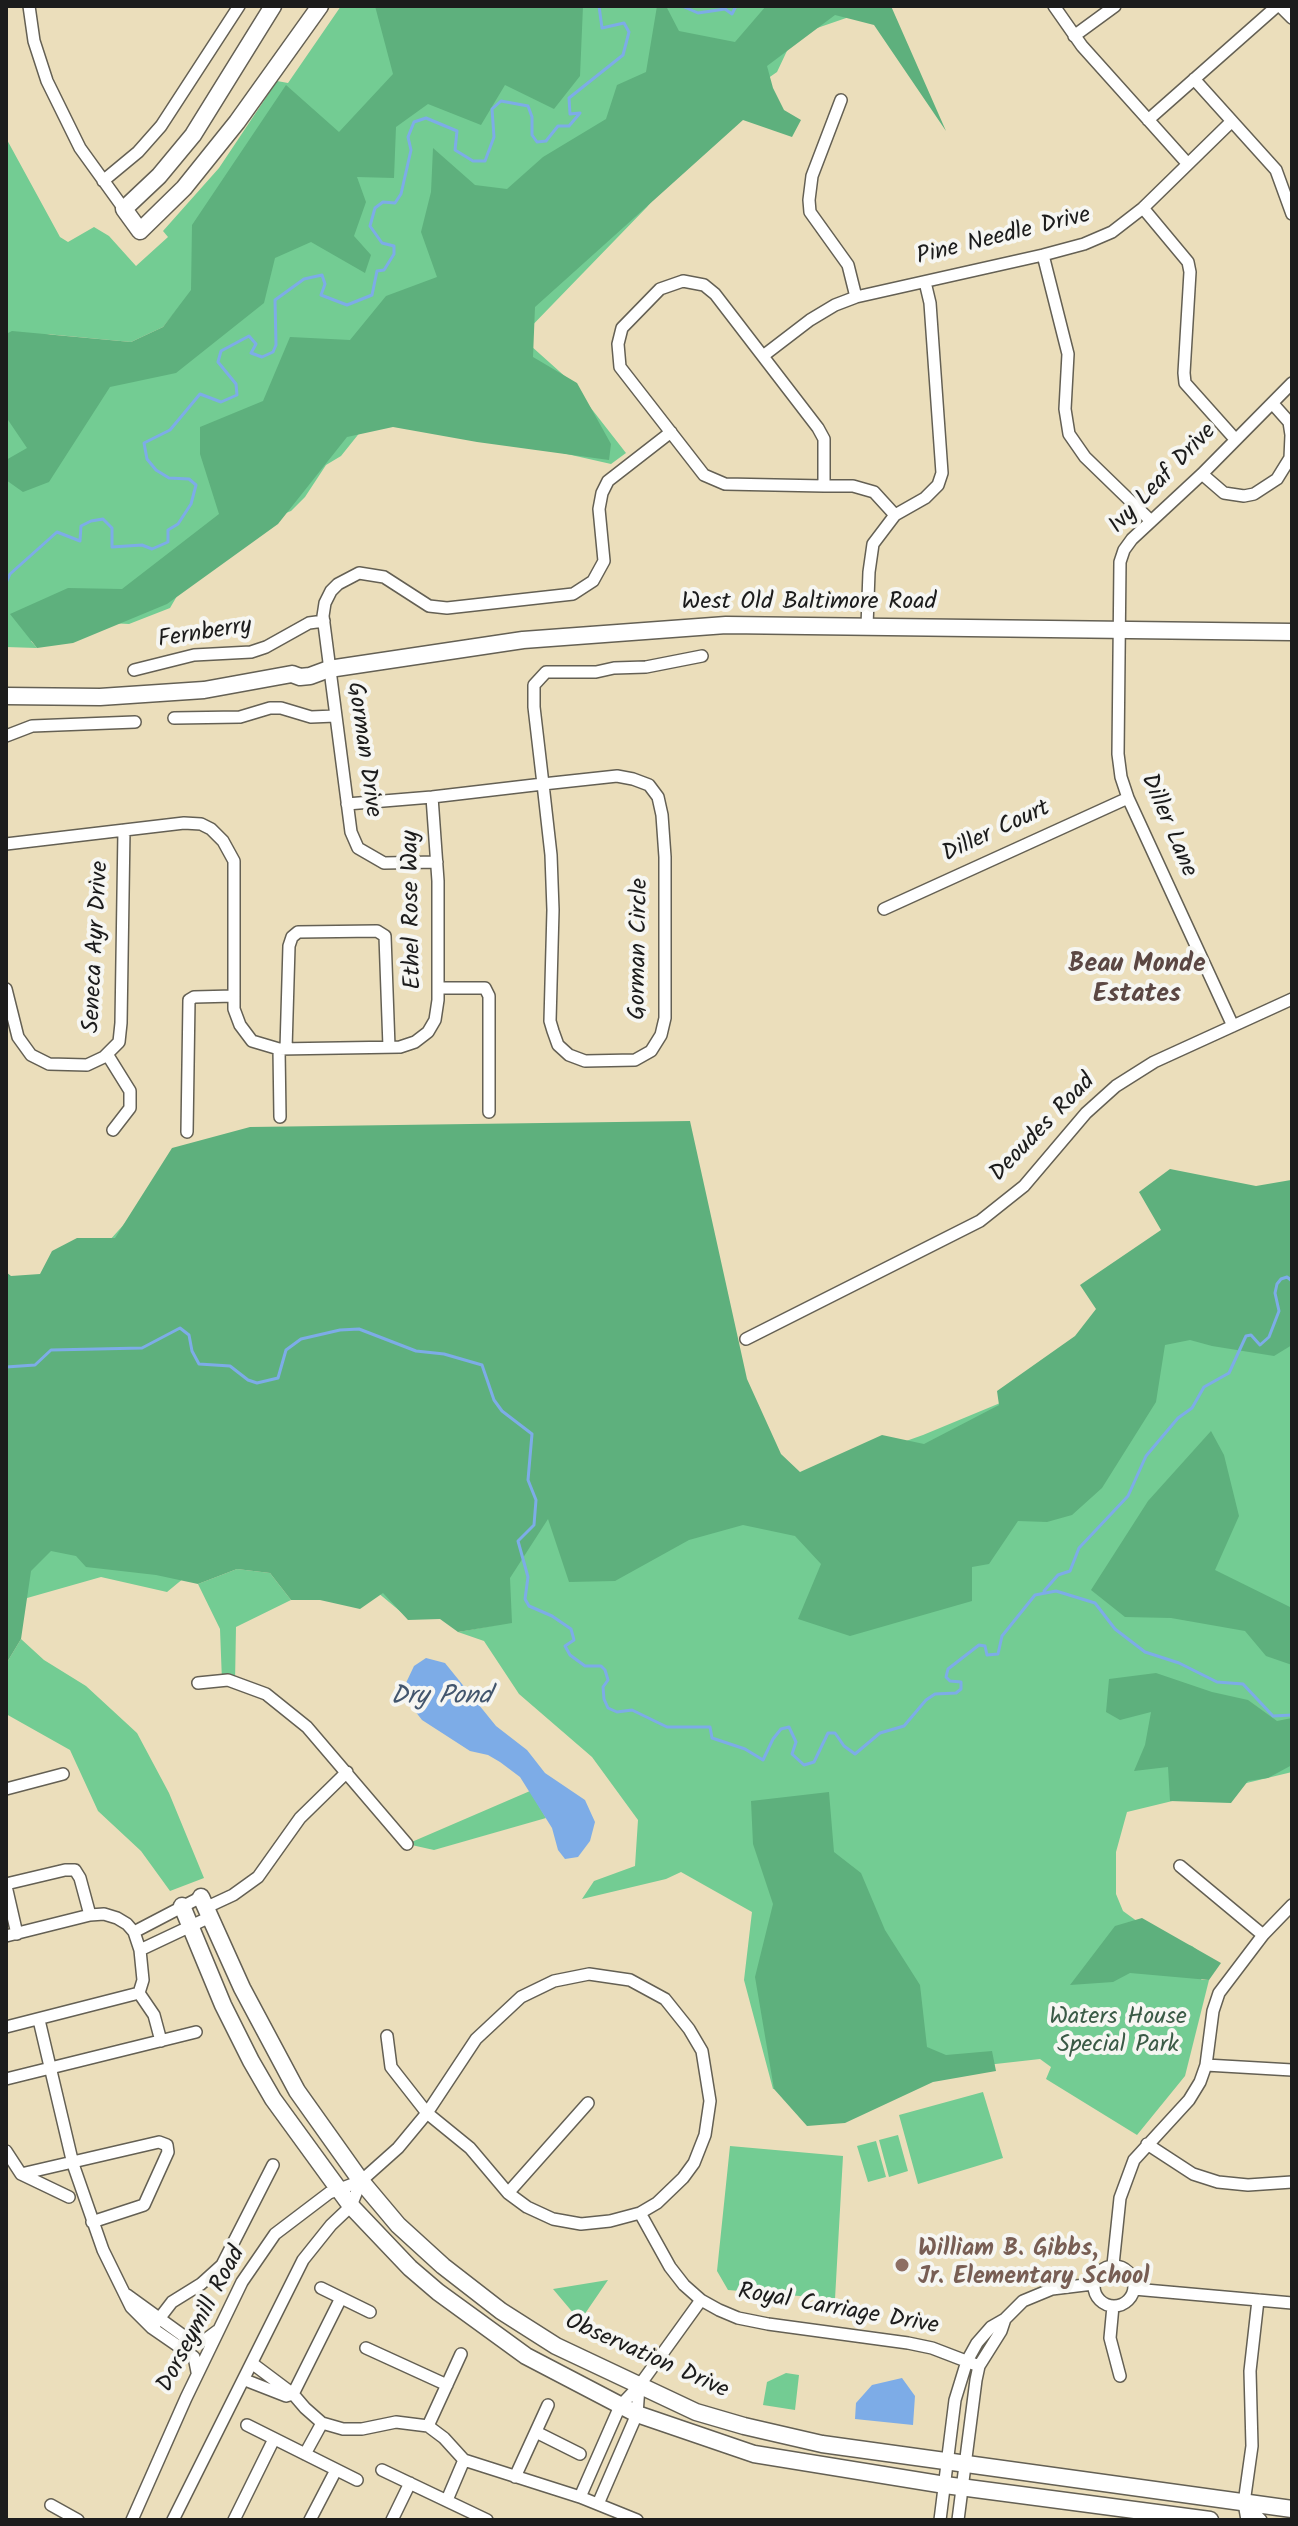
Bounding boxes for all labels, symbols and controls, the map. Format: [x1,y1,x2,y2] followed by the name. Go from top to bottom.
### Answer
[914,202,1094,274] street label: Pine Needle Drive
[1104,419,1224,541] street label: Ivy Leaf Drive
[682,590,936,618] street label: West Old Baltimore Road
[156,613,254,657] street label: Fernberry
[338,680,386,820] street label: Gorman Drive
[1132,770,1202,882] street label: Diller Lane
[939,796,1055,870] street label: Diller Court
[398,830,430,990] street label: Ethel Rose Way
[79,860,117,1034] street label: Seneca Ayr Drive
[625,878,657,1020] street label: Gorman Circle
[1068,951,1206,1012] district label: Beau Monde Estates
[985,1069,1103,1189] street label: Deoudes Road
[391,1683,491,1715] water label: Dry Pond
[1049,2005,1187,2061] park label: Waters House Special Park
[918,2237,1150,2293] place label: William B. Gibbs, Jr. Elementary School
[153,2242,253,2398] street label: Dorseymill Road
[893,2256,911,2274] marker: William B. Gibbs, Jr. Elementary School
[735,2279,941,2343] street label: Royal Carriage Drive
[560,2309,732,2407] street label: Observation Drive

